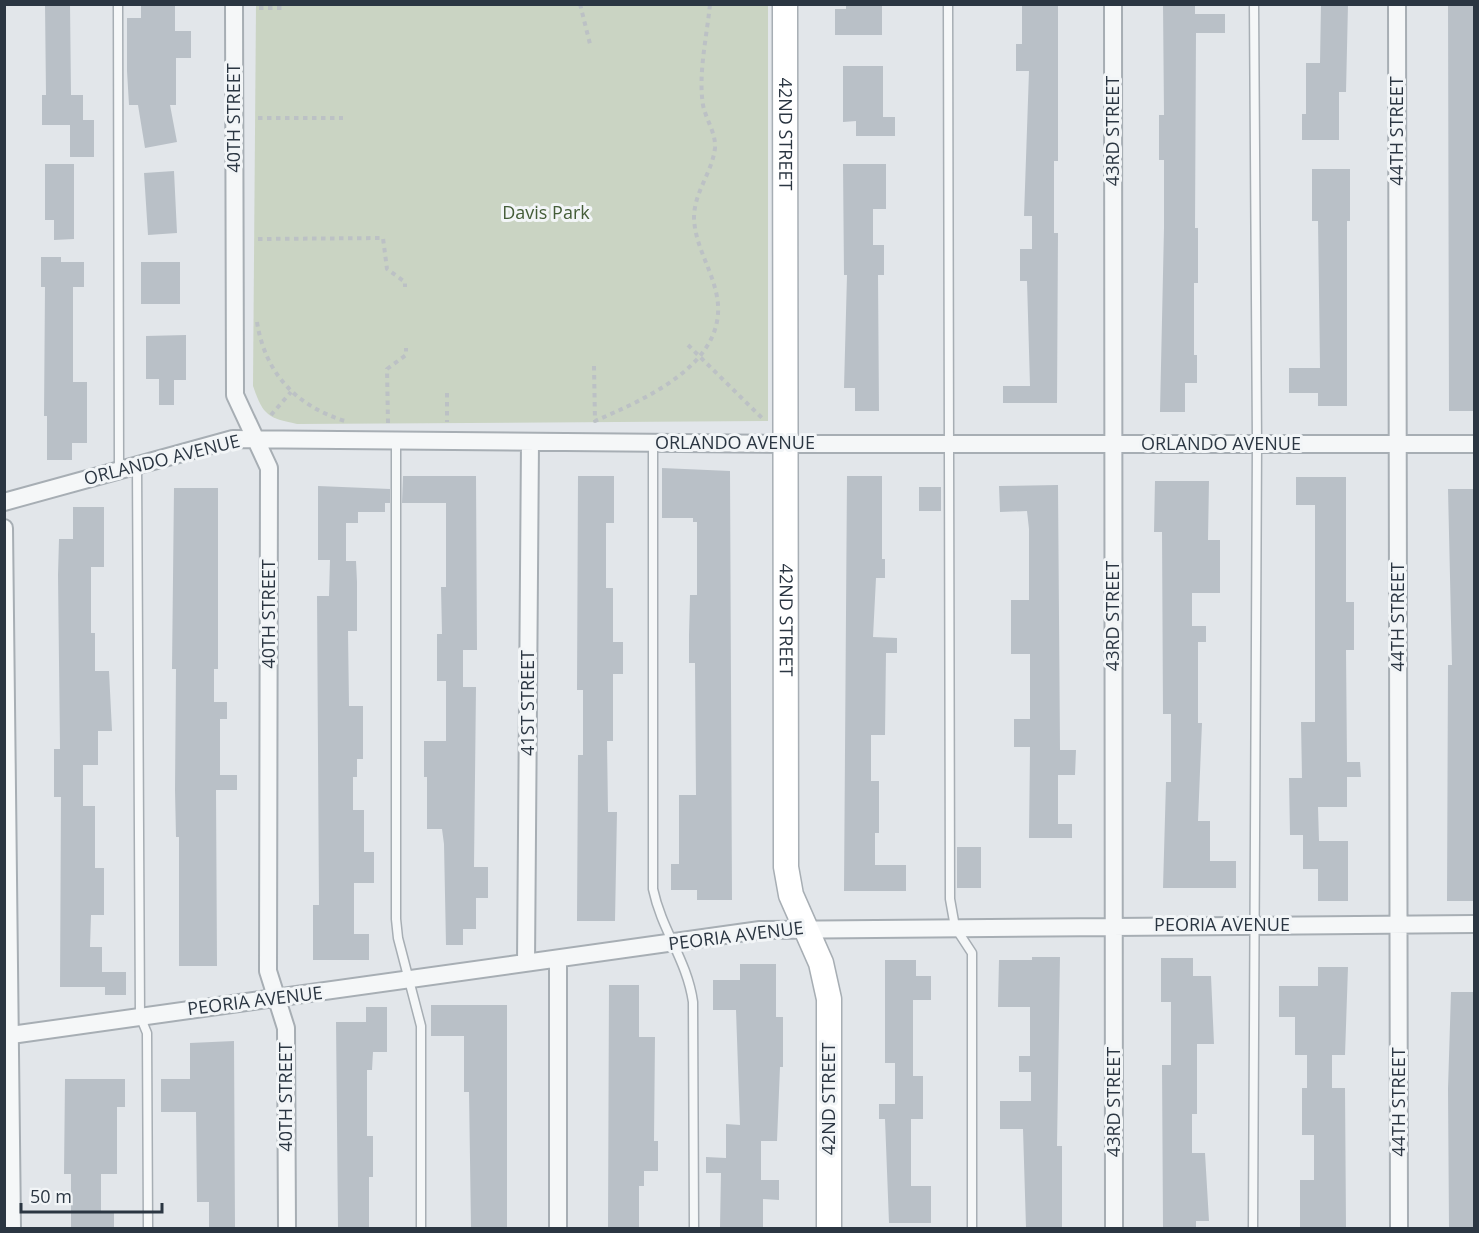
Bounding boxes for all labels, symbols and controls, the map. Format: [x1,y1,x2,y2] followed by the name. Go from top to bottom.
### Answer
[221,63,245,173] street label: 40TH STREET
[1100,76,1124,186] street label: 43RD STREET
[1384,76,1408,186] street label: 44TH STREET
[774,78,798,190] street label: 42ND STREET
[502,200,590,224] park label: Davis Park
[81,428,242,490] street label: ORLANDO AVENUE
[655,430,815,454] street label: ORLANDO AVENUE
[1141,431,1301,455] street label: ORLANDO AVENUE
[256,559,280,669] street label: 40TH STREET
[1100,561,1124,671] street label: 43RD STREET
[1385,562,1409,672] street label: 44TH STREET
[775,564,799,676] street label: 42ND STREET
[515,650,539,756] street label: 41ST STREET
[1154,912,1290,936] street label: PEORIA AVENUE
[667,915,805,955] street label: PEORIA AVENUE
[186,980,324,1020] street label: PEORIA AVENUE
[273,1042,297,1152] street label: 40TH STREET
[816,1043,840,1155] street label: 42ND STREET
[1101,1047,1125,1157] street label: 43RD STREET
[1386,1047,1410,1157] street label: 44TH STREET
[21,1176,162,1214] scale bar
[30,1184,72,1208] text: 50 m

